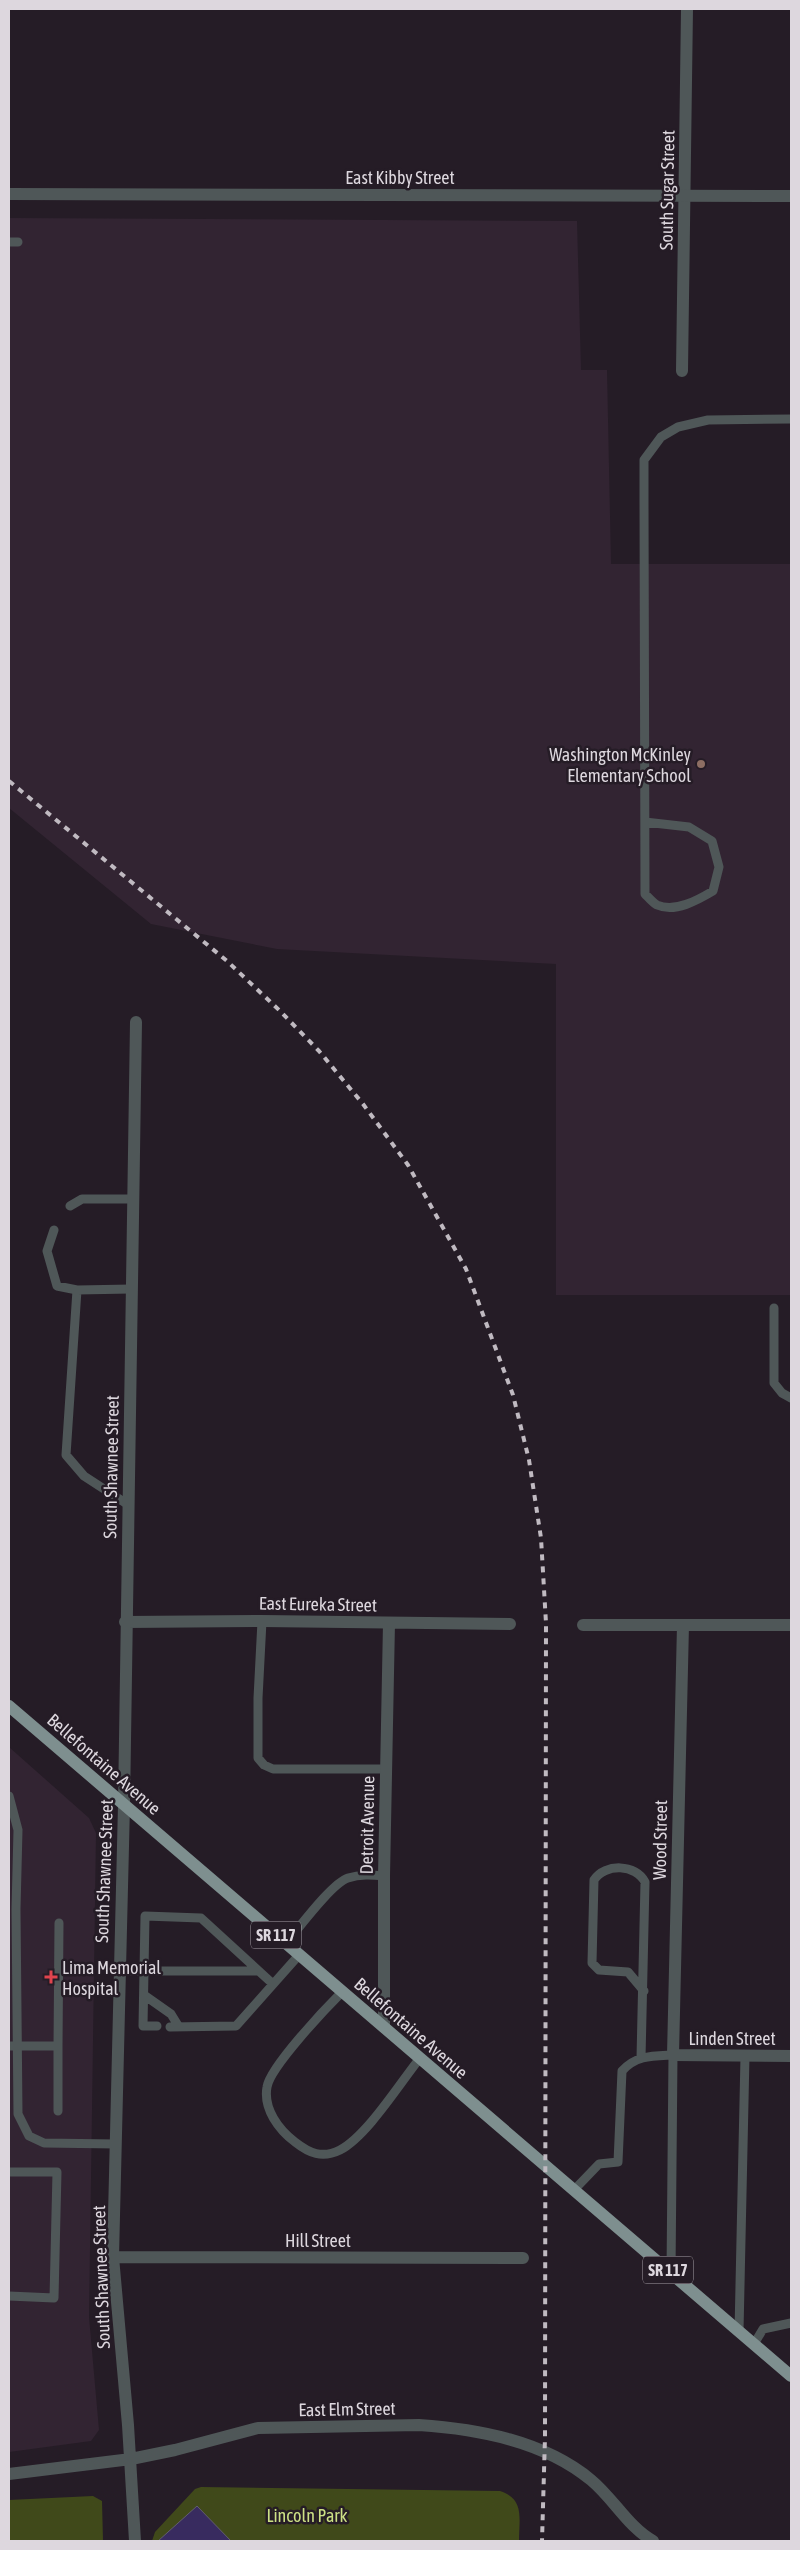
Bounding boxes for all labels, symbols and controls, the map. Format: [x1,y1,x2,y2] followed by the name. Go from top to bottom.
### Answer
[655,130,679,250] street label: South Sugar Street
[345,167,455,188] street label: East Kibby Street
[549,744,691,786] place label: Washington McKinley Elementary School
[695,758,707,770] marker: Washington McKinley Elementary School
[99,1395,123,1539] street label: South Shawnee Street
[259,1592,377,1616] street label: East Eureka Street
[43,1709,165,1819] street label: Bellefontaine Avenue
[356,1775,378,1875] street label: Detroit Avenue
[91,1799,117,1943] street label: South Shawnee Street
[649,1800,671,1880] street label: Wood Street
[251,1922,301,1948] road number: SR 117
[62,1957,161,1999] place label: Lima Memorial Hospital
[44,1970,58,1984] marker: Lima Memorial Hospital
[350,1973,472,2083] street label: Bellefontaine Avenue
[688,2028,776,2049] street label: Linden Street
[88,2205,114,2349] street label: South Shawnee Street
[285,2230,351,2251] street label: Hill Street
[643,2256,693,2284] road number: SR 117
[298,2398,396,2420] street label: East Elm Street
[267,2505,348,2526] park label: Lincoln Park

